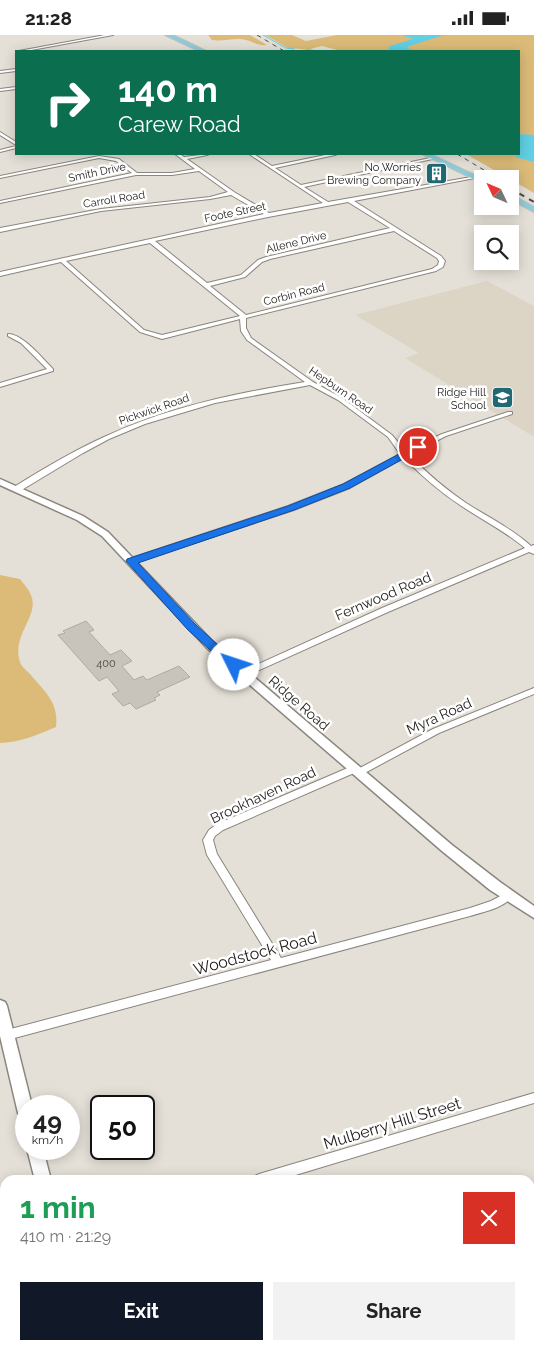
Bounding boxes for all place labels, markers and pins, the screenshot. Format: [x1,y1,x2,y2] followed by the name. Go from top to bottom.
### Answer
[327,161,421,187] place label: No Worries Brewing Company
[425,161,449,185] building icon: No Worries Brewing Company
[437,386,486,412] place label: Ridge Hill School
[490,386,514,410] school or university icon: Ridge Hill School
[397,426,439,468] pin

